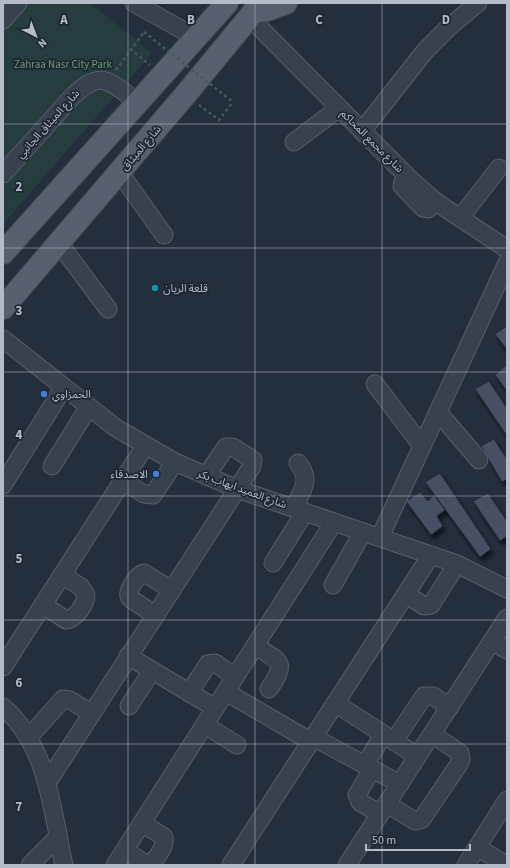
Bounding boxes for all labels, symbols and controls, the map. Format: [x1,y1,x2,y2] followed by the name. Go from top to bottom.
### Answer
[59,11,68,29] text: A
[187,11,195,29] text: B
[315,11,323,29] text: C
[442,11,450,29] text: D
[16,16,56,56] north arrow
[35,35,50,51] text: N
[14,57,113,72] park label: Zahraa Nasr City Park
[13,86,84,163] street label: شارع الميثاق الجانبي
[336,106,407,177] street label: شارع مجمع المحاكم
[117,122,165,174] street label: شارع الميثاق
[16,178,23,196] text: 2
[163,281,208,296] place label: قلعة الريان
[150,283,160,293] marker: قلعة الريان
[16,302,23,320] text: 3
[52,387,91,403] place label: الحمزاوي
[39,389,49,399] marker: الحمزاوي
[16,426,23,444] text: 4
[194,466,289,512] street label: شارع العميد ايهاب بكر
[111,467,148,482] place label: الاصدقاء
[151,469,161,479] marker: الاصدقاء
[16,550,23,568] text: 5
[16,674,23,692] text: 6
[16,798,23,816] text: 7
[366,826,470,852] scale bar
[372,832,396,849] text: 50 m

